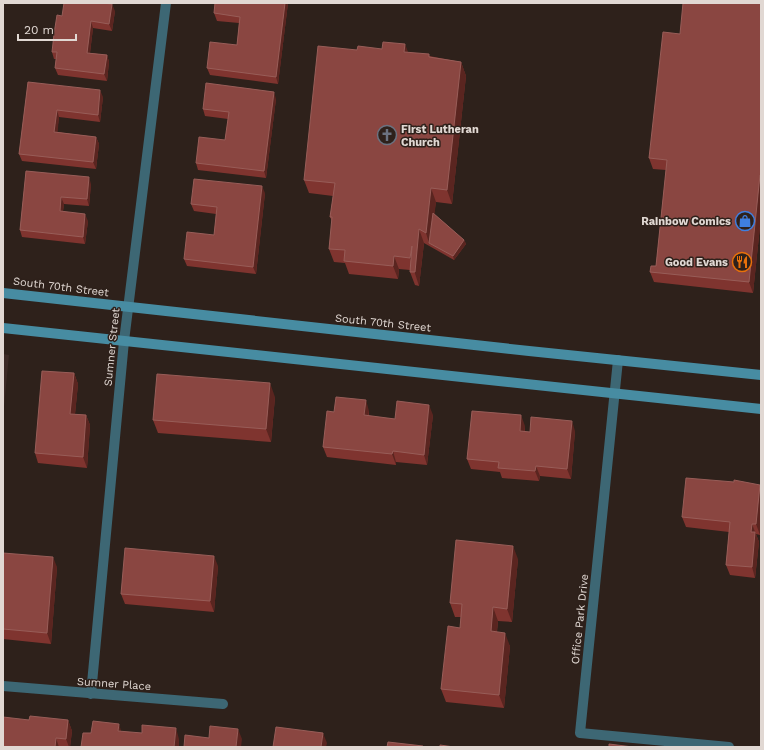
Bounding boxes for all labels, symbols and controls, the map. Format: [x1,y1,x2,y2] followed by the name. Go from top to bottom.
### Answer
[18,16,76,42] scale bar
[24,23,54,37] text: 20 m
[401,123,479,149] place label: First Lutheran Church
[376,124,398,146] church icon: First Lutheran Church
[734,210,756,232] shop icon: Rainbow Comics
[641,215,731,228] place label: Rainbow Comics
[731,251,753,273] restaurant icon: Good Evans
[665,256,728,269] place label: Good Evans
[12,275,110,299] street label: South 70th Street
[101,307,123,387] street label: Sumner Street
[334,312,432,335] street label: South 70th Street
[569,573,591,665] street label: Office Park Drive
[77,675,151,693] street label: Sumner Place

